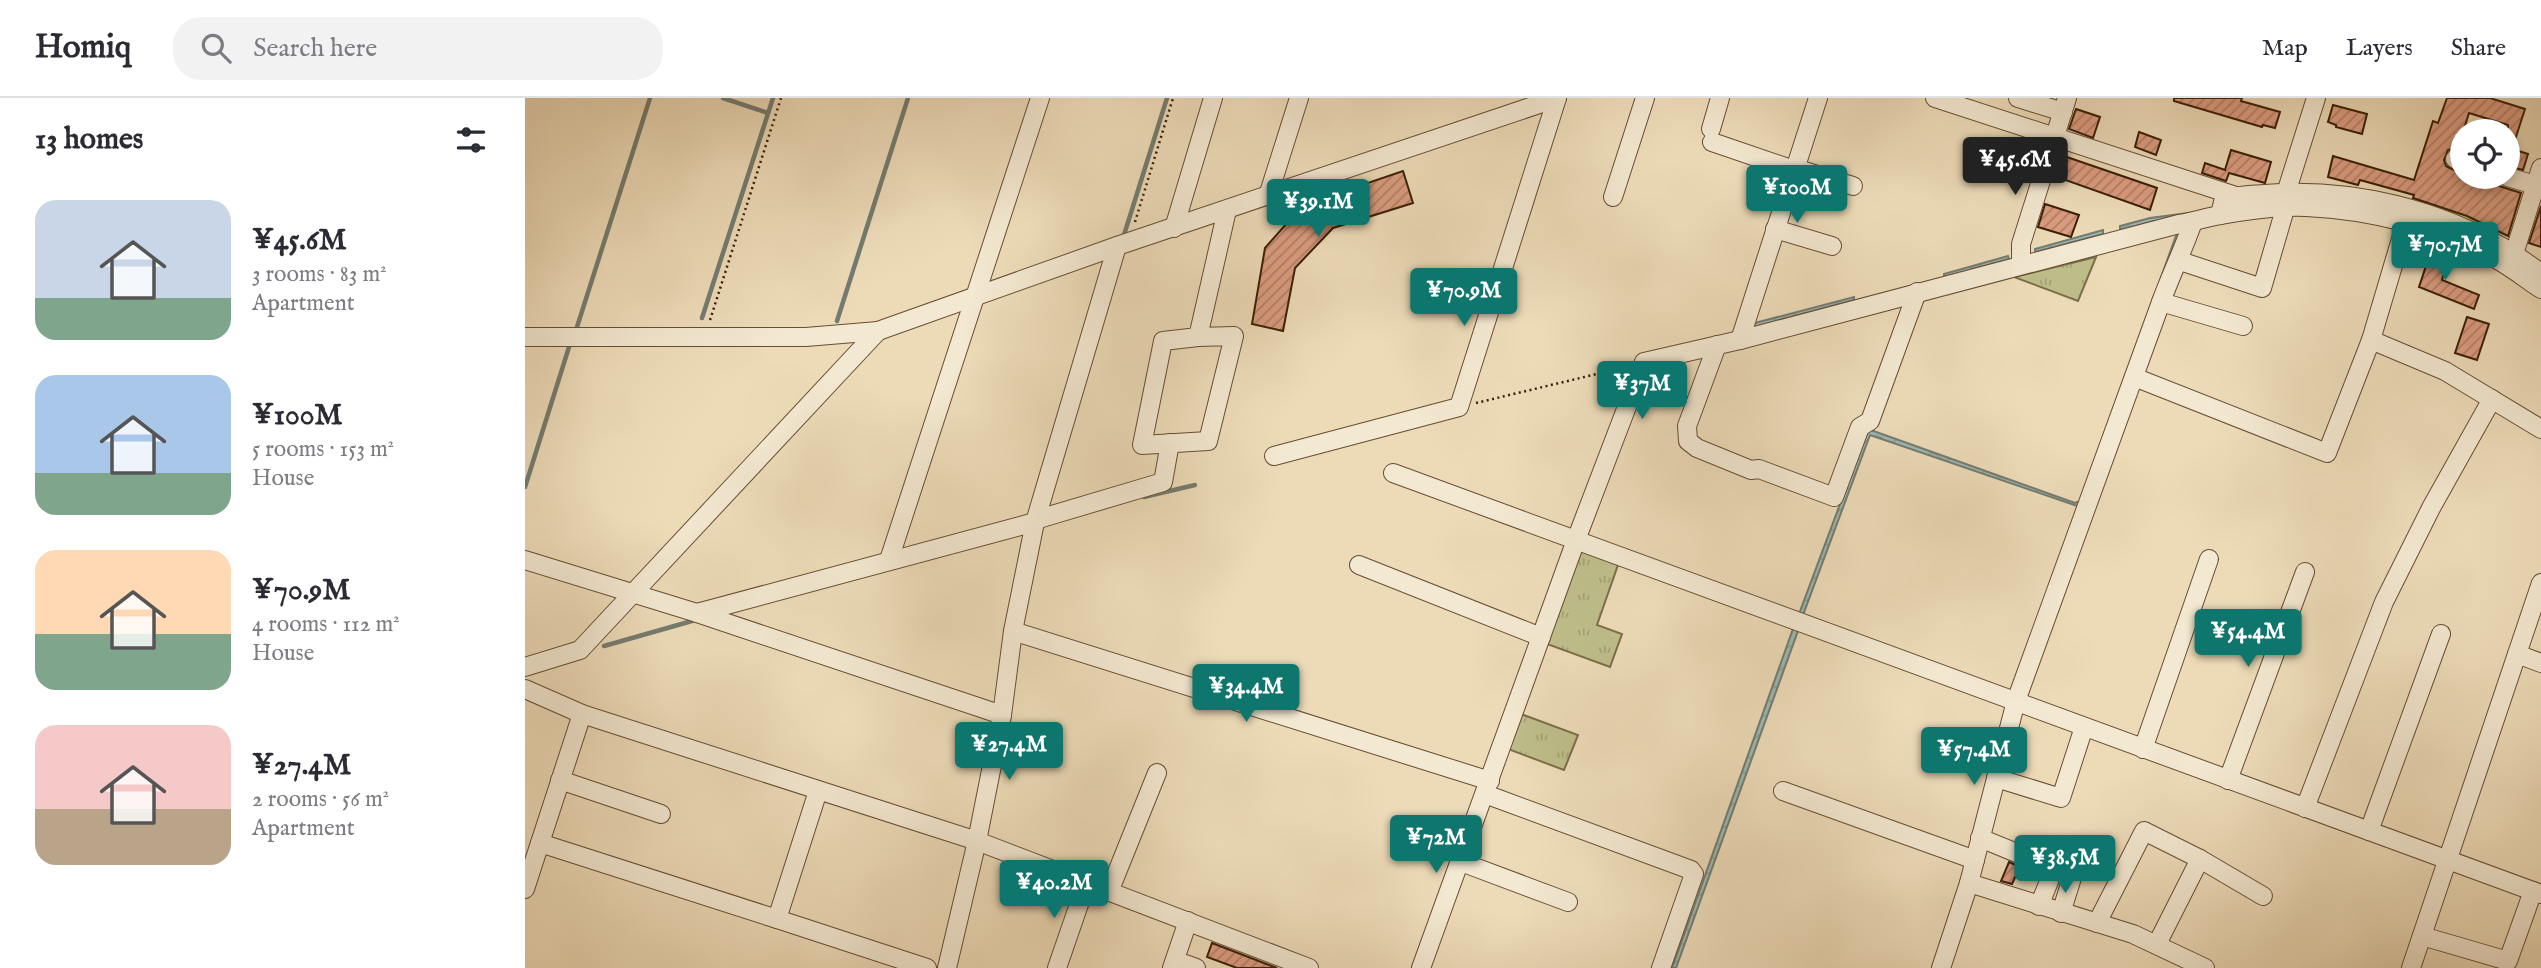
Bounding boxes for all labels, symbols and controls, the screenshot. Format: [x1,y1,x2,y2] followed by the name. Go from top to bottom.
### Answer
[173,17,663,80] search box
[35,27,131,69] text: Homiq
[197,29,235,67] icon: search
[253,32,377,65] text: Search here
[2262,33,2308,64] text: Map
[2346,33,2413,64] text: Layers
[2451,33,2506,64] text: Share
[2450,119,2520,189] map controls
[2450,119,2520,189] button: locate
[35,121,143,159] text: 13 homes
[452,121,490,159] icon: filters
[1958,138,2072,197] pin: ¥45.6M
[1979,145,2051,174] text: ¥45.6M
[1748,166,1846,225] pin: ¥100M
[1762,173,1832,202] text: ¥100M
[1261,180,1375,239] pin: ¥39.1M
[1283,187,1353,216] text: ¥39.1M
[252,222,347,260] text: ¥45.6M
[2388,222,2502,282] pin: ¥70.7M
[91,228,175,312] icon: home
[2408,230,2482,259] text: ¥70.7M
[252,260,387,289] text: 3 rooms · 83 m²
[1407,268,1521,328] pin: ¥70.9M
[1426,276,1502,305] text: ¥70.9M
[252,289,355,318] text: Apartment
[1601,362,1683,421] pin: ¥37M
[1613,369,1671,398] text: ¥37M
[252,397,343,435] text: ¥100M
[91,403,175,487] icon: home
[252,435,394,464] text: 5 rooms · 153 m²
[252,464,314,493] text: House
[252,572,350,610] text: ¥70.9M
[91,578,175,662] icon: home
[252,610,400,639] text: 4 rooms · 112 m²
[2191,610,2305,669] pin: ¥54.4M
[2211,617,2285,646] text: ¥54.4M
[252,639,314,668] text: House
[1189,664,1303,724] pin: ¥34.4M
[1208,672,1284,701] text: ¥34.4M
[952,722,1066,782] pin: ¥27.4M
[1917,728,2031,787] pin: ¥57.4M
[971,730,1047,759] text: ¥27.4M
[1937,735,2011,764] text: ¥57.4M
[252,747,351,785] text: ¥27.4M
[91,753,175,837] icon: home
[252,785,389,814] text: 2 rooms · 56 m²
[252,814,355,843] text: Apartment
[1395,816,1477,875] pin: ¥72M
[1406,823,1466,852] text: ¥72M
[2008,836,2122,895] pin: ¥38.5M
[2030,843,2100,872] text: ¥38.5M
[997,860,1111,920] pin: ¥40.2M
[1016,868,1092,897] text: ¥40.2M

